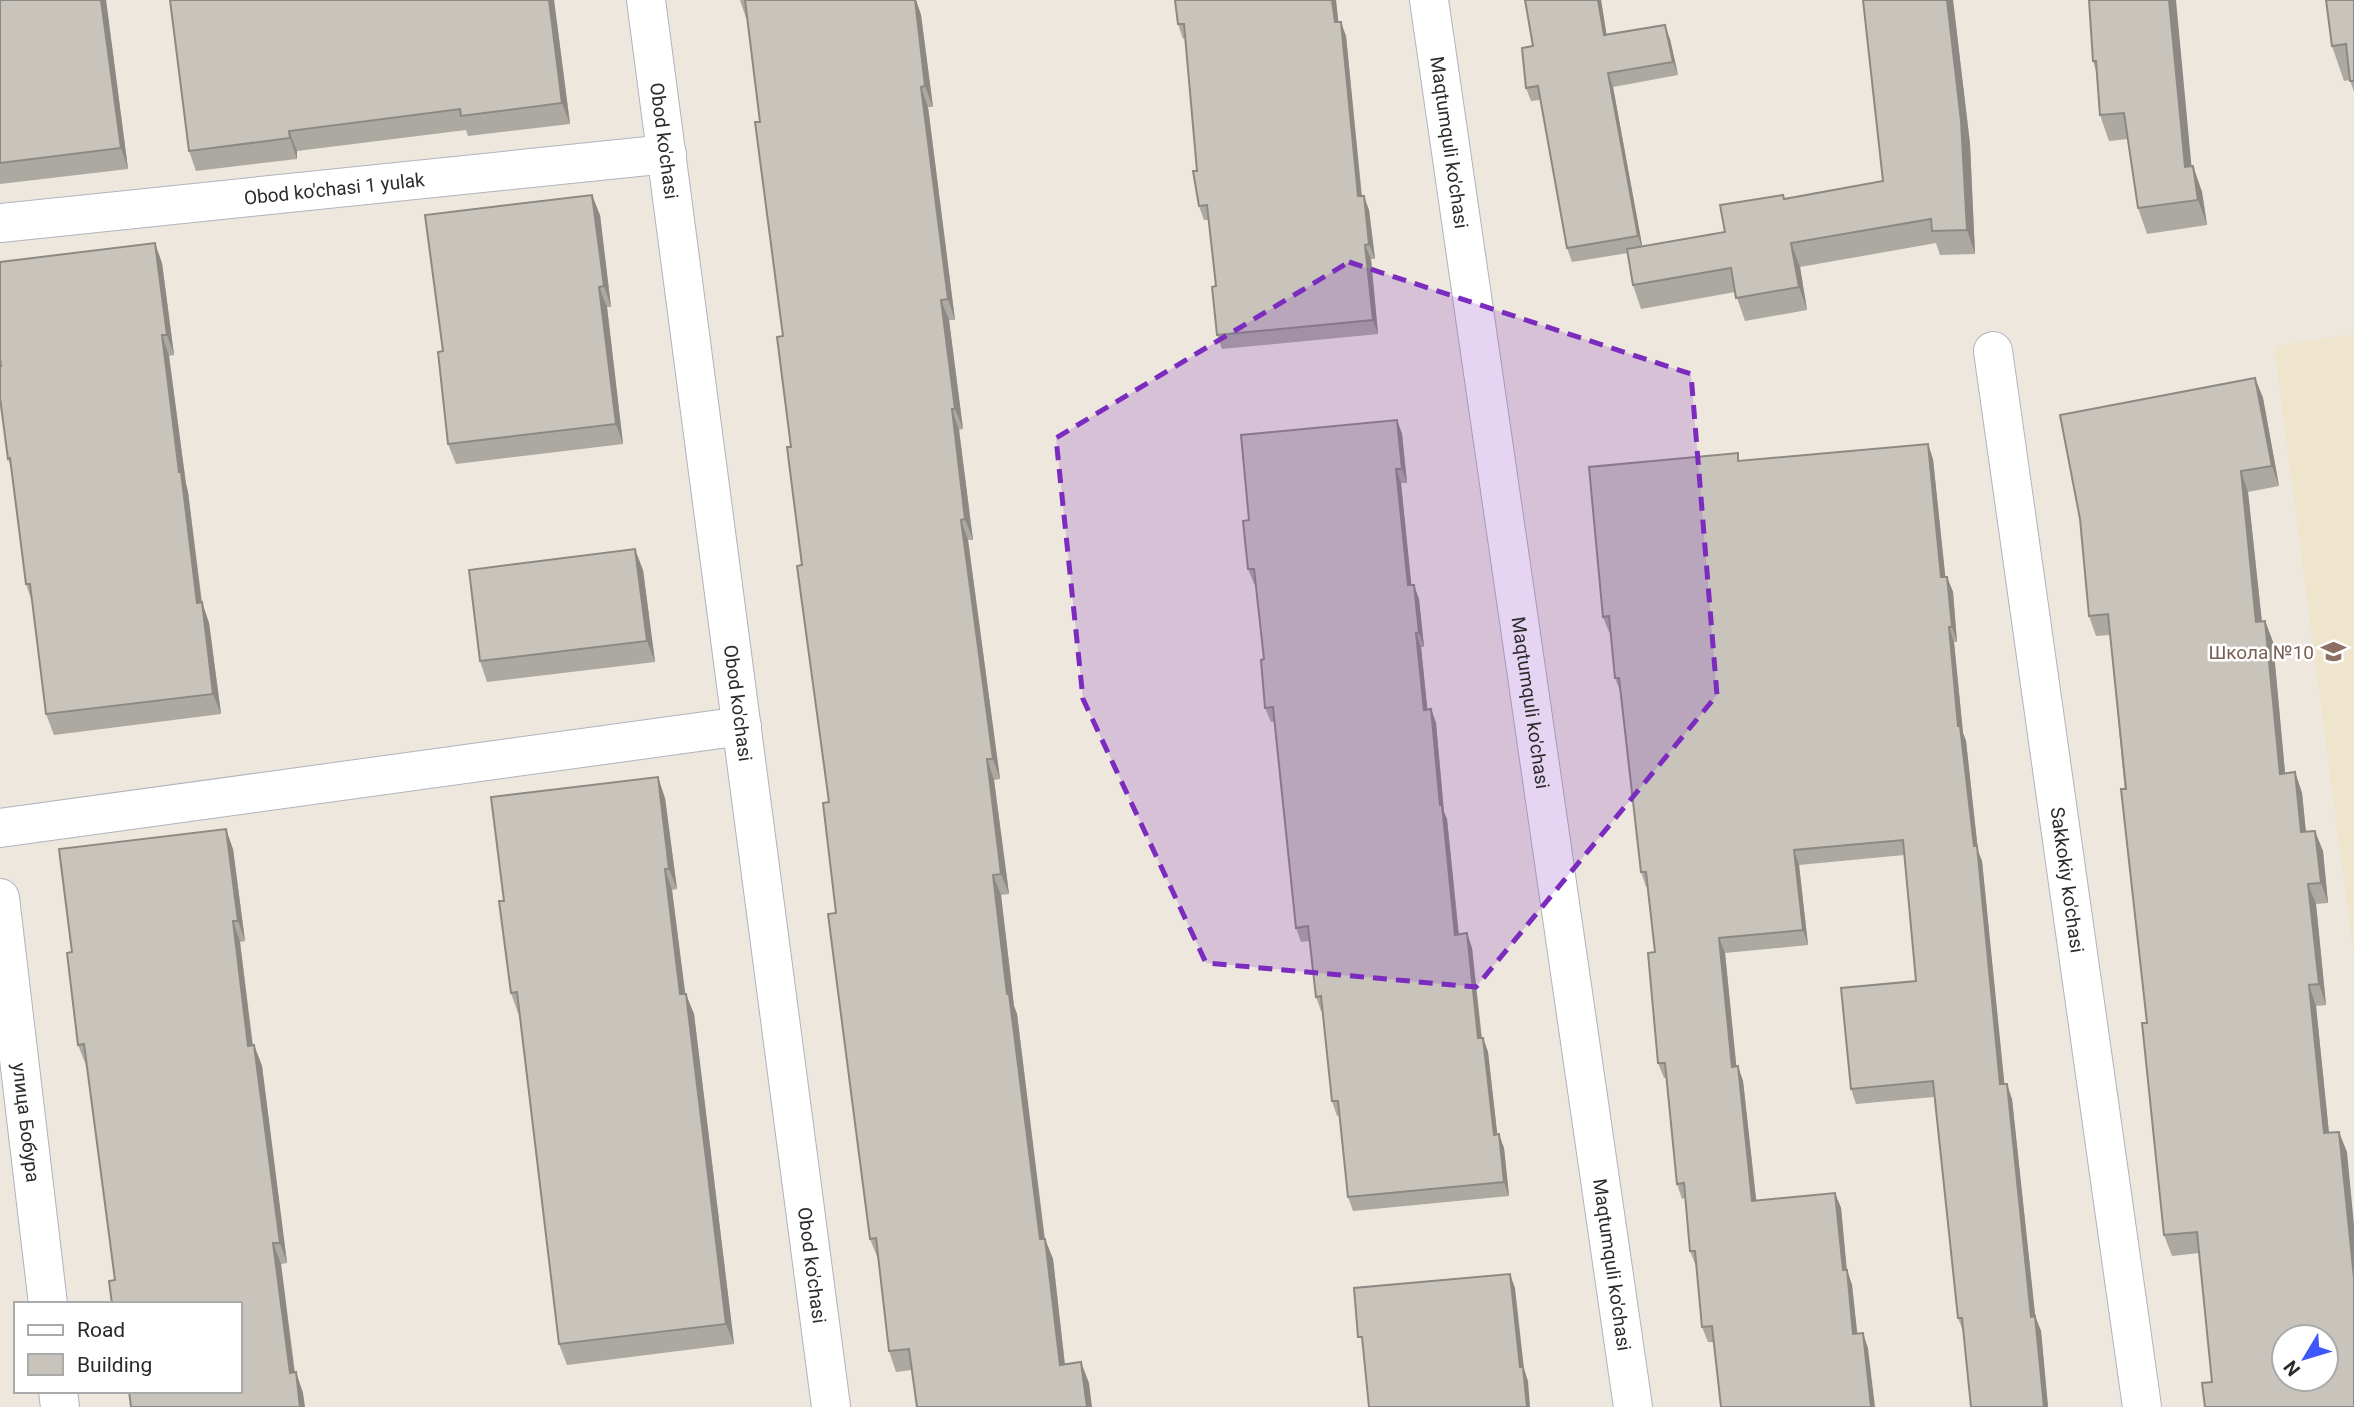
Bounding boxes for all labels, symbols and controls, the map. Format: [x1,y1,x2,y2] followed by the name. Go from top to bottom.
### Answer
[1426,55,1473,230] street label: Maqtumquli ko'chasi
[645,81,684,200] street label: Obod ko'chasi
[243,168,426,209] street label: Obod ko'chasi 1 yulak
[1507,615,1555,790] street label: Maqtumquli ko'chasi
[2320,638,2348,666] school or university icon: Школа №10
[2208,641,2314,664] place label: Школа №10
[719,643,757,763] street label: Obod ko'chasi
[2046,805,2089,954] street label: Sakkokiy ko'chasi
[8,1061,45,1183] street label: улица Бобура
[1589,1177,1636,1352] street label: Maqtumquli ko'chasi
[793,1205,831,1325] street label: Obod ko'chasi
[14,1302,242,1393] legend
[77,1318,125,1342] text: Road
[2270,1323,2340,1393] north arrow
[77,1353,152,1377] text: Building
[2279,1356,2305,1381] text: N

